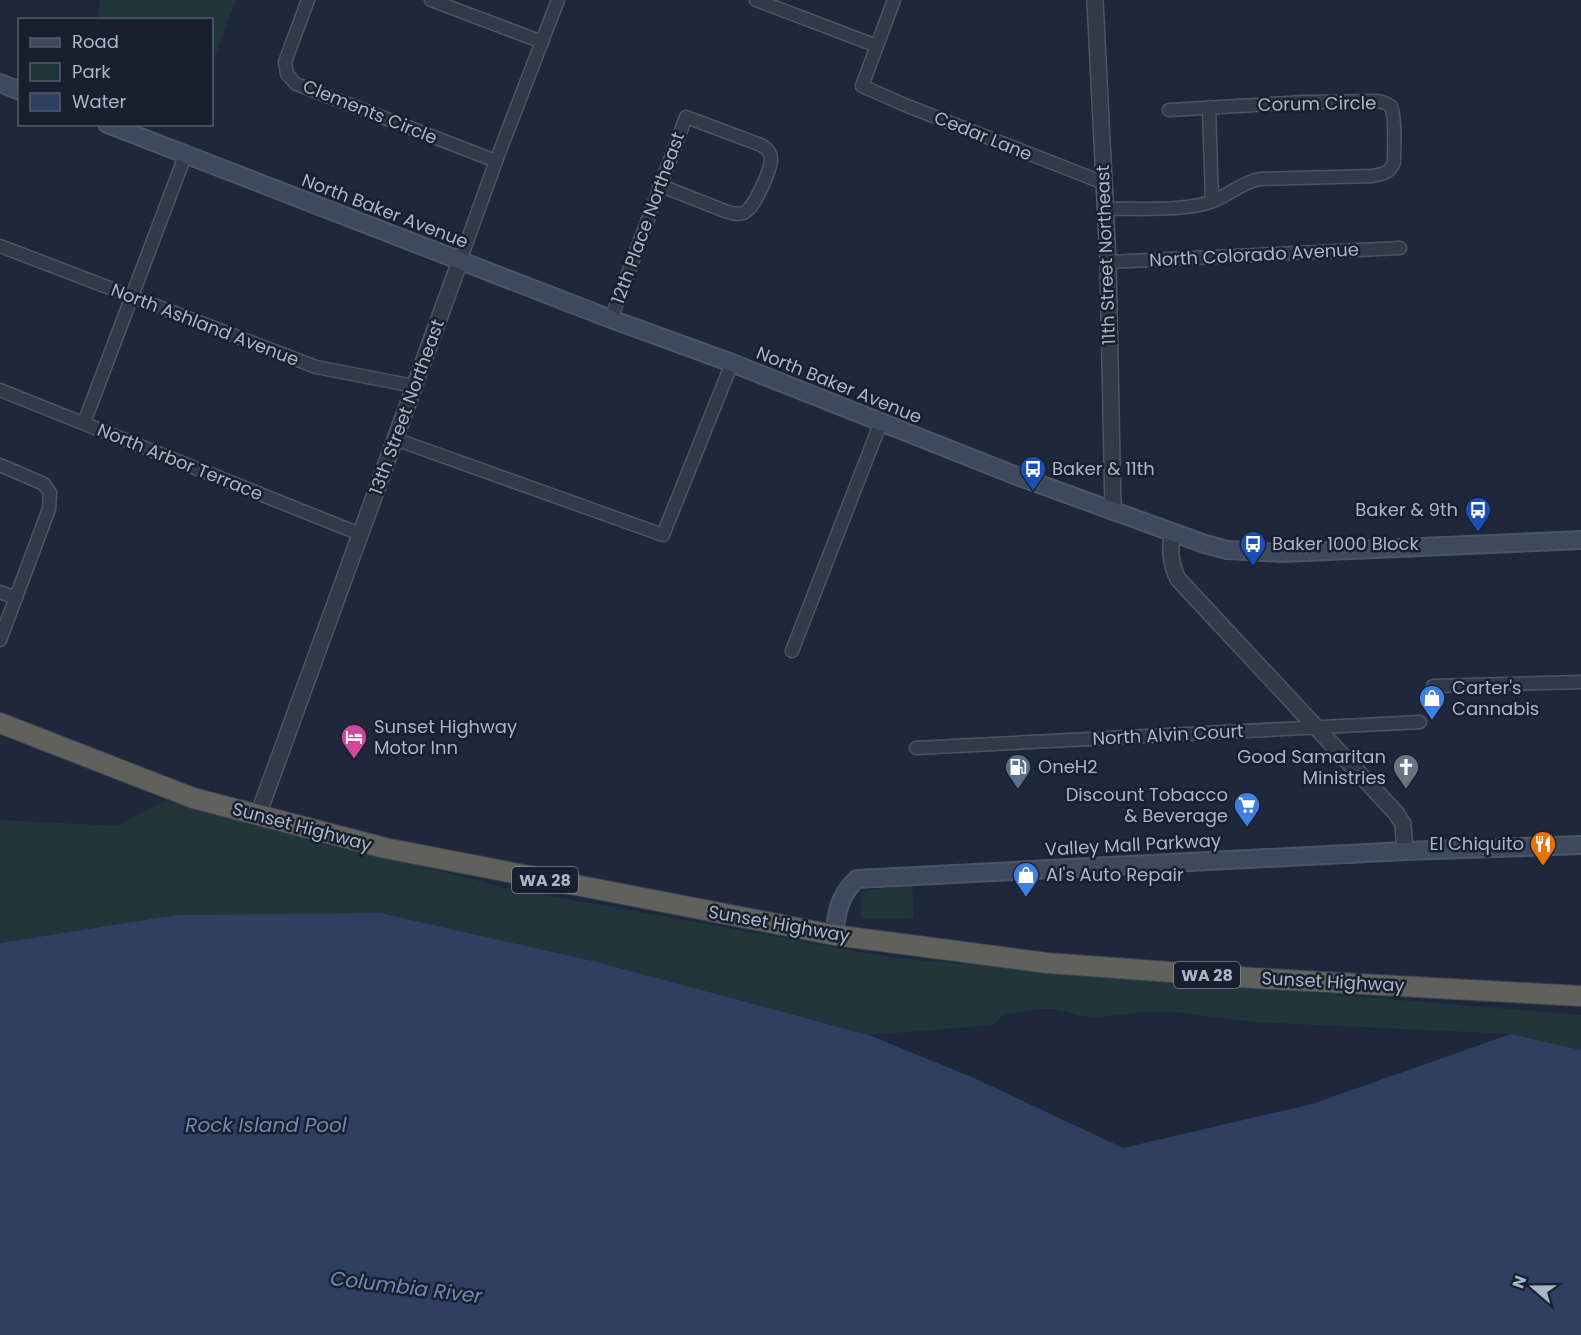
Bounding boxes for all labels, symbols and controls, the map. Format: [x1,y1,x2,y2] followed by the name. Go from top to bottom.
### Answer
[18,18,213,126] legend
[72,29,119,54] text: Road
[72,59,111,84] text: Park
[299,73,441,150] street label: Clements Circle
[72,89,126,114] text: Water
[1258,90,1376,117] street label: Corum Circle
[931,105,1036,167] street label: Cedar Lane
[605,128,690,307] street label: 12th Place Northeast
[1090,165,1121,345] street label: 11th Street Northeast
[298,167,472,254] street label: North Baker Avenue
[1148,237,1360,272] street label: North Colorado Avenue
[108,277,303,372] street label: North Ashland Avenue
[363,316,450,498] street label: 13th Street Northeast
[753,340,926,429] street label: North Baker Avenue
[94,417,267,506] street label: North Arbor Terrace
[1018,454,1048,492] bus stop icon: Baker & 11th
[1052,456,1155,481] place label: Baker & 11th
[1463,495,1493,533] bus stop icon: Baker & 9th
[1355,497,1458,522] place label: Baker & 9th
[1238,529,1268,567] bus stop icon: Baker 1000 Block
[1272,531,1420,556] place label: Baker 1000 Block
[1452,675,1539,721] place label: Carter's Cannabis
[1417,683,1447,721] shop icon: Carter's Cannabis
[374,714,517,760] place label: Sunset Highway Motor Inn
[1092,718,1244,751] street label: North Alvin Court
[339,722,369,760] hotel icon: Sunset Highway Motor Inn
[1237,744,1386,790] place label: Good Samaritan Ministries
[1003,752,1033,790] fuel station icon: OneH2
[1391,752,1421,790] church icon: Good Samaritan Ministries
[1038,754,1098,779] place label: OneH2
[1066,782,1228,828] place label: Discount Tobacco & Beverage
[1232,790,1262,828] supermarket icon: Discount Tobacco & Beverage
[230,796,375,857] street label: Sunset Highway
[1044,827,1222,862] street label: Valley Mall Parkway
[1528,829,1558,867] restaurant icon: El Chiquito
[1430,831,1524,856] place label: El Chiquito
[1011,860,1041,898] shop icon: Al's Auto Repair
[1046,862,1184,887] place label: Al's Auto Repair
[512,867,578,893] road number: WA 28
[706,899,852,948] street label: Sunset Highway
[1174,962,1240,988] road number: WA 28
[1261,965,1405,998] street label: Sunset Highway
[185,1111,347,1139] water label: Rock Island Pool
[1503,1257,1563,1317] north arrow
[329,1264,484,1310] water label: Columbia River
[1507,1272,1532,1292] text: N

